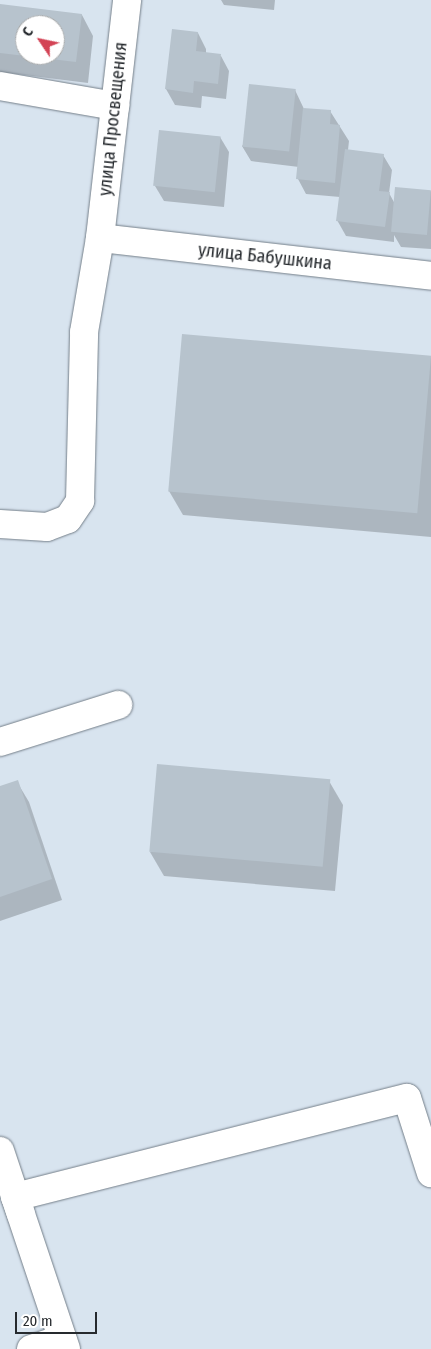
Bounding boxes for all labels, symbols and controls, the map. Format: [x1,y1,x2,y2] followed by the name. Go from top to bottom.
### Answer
[15,15,65,65] north arrow
[19,24,37,40] text: С
[94,41,132,197] street label: улица Просвещения
[197,239,333,275] street label: улица Бабушкина
[18,1302,100,1334] scale bar
[23,1312,53,1330] text: 20 m

